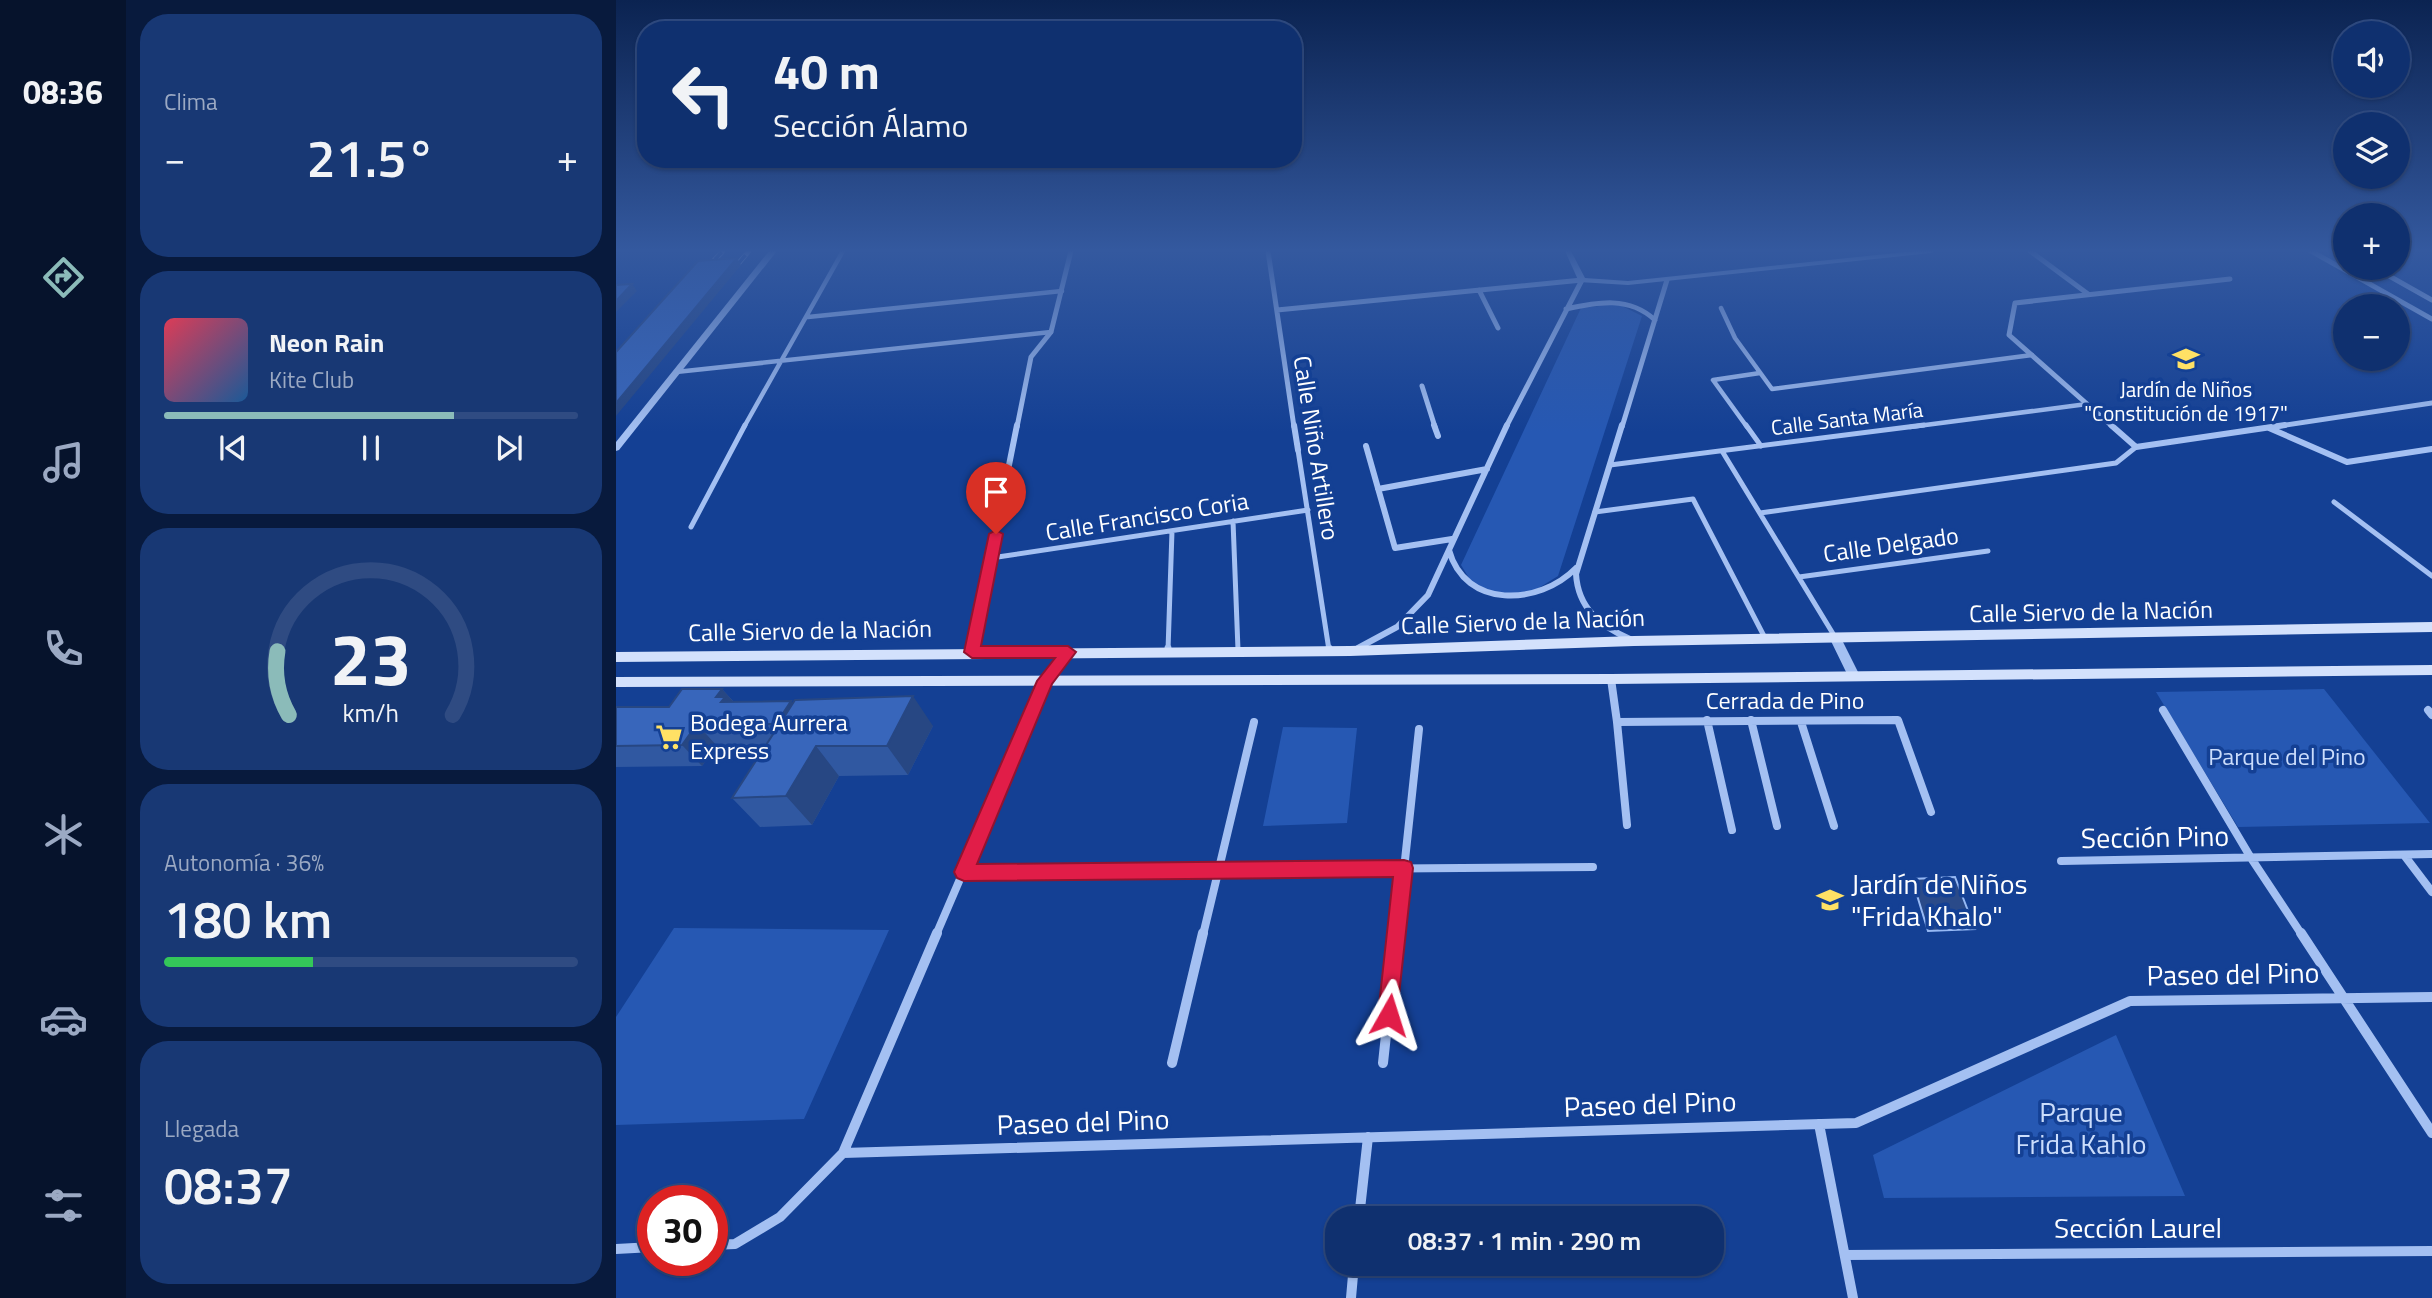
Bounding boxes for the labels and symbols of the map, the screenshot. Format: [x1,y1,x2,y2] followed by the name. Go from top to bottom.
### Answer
[2171,344,2201,374] school or university icon: Jardín de Niños "Constitución de 1917"
[1285,353,1349,543] street label: Calle Niño Artillero
[2084,373,2288,429] place label: Jardín de Niños "Constitución de 1917"
[1769,393,1925,443] street label: Calle Santa María
[966,462,1026,534] pin
[1043,482,1251,550] street label: Calle Francisco Coria
[1821,517,1961,571] street label: Calle Delgado
[1969,591,2213,631] street label: Calle Siervo de la Nación
[1400,599,1646,643] street label: Calle Siervo de la Nación
[688,610,932,650] street label: Calle Siervo de la Nación
[1706,682,1864,718] street label: Cerrada de Pino
[690,704,848,768] place label: Bodega Aurrera Express
[654,722,684,752] supermarket icon: Bodega Aurrera Express
[2208,738,2366,774] park label: Parque del Pino
[2081,814,2229,859] street label: Sección Pino
[1851,862,2028,937] place label: Jardín de Niños "Frida Khalo"
[1815,885,1845,915] school or university icon: Jardín de Niños "Frida Khalo"
[2146,950,2320,997] street label: Paseo del Pino
[1352,978,1426,1052] position arrow
[1563,1079,1737,1128] street label: Paseo del Pino
[2015,1090,2147,1165] park label: Parque Frida Kahlo
[996,1097,1170,1146] street label: Paseo del Pino
[637,1185,728,1276] speed limit sign: 30
[2054,1206,2222,1249] street label: Sección Laurel

